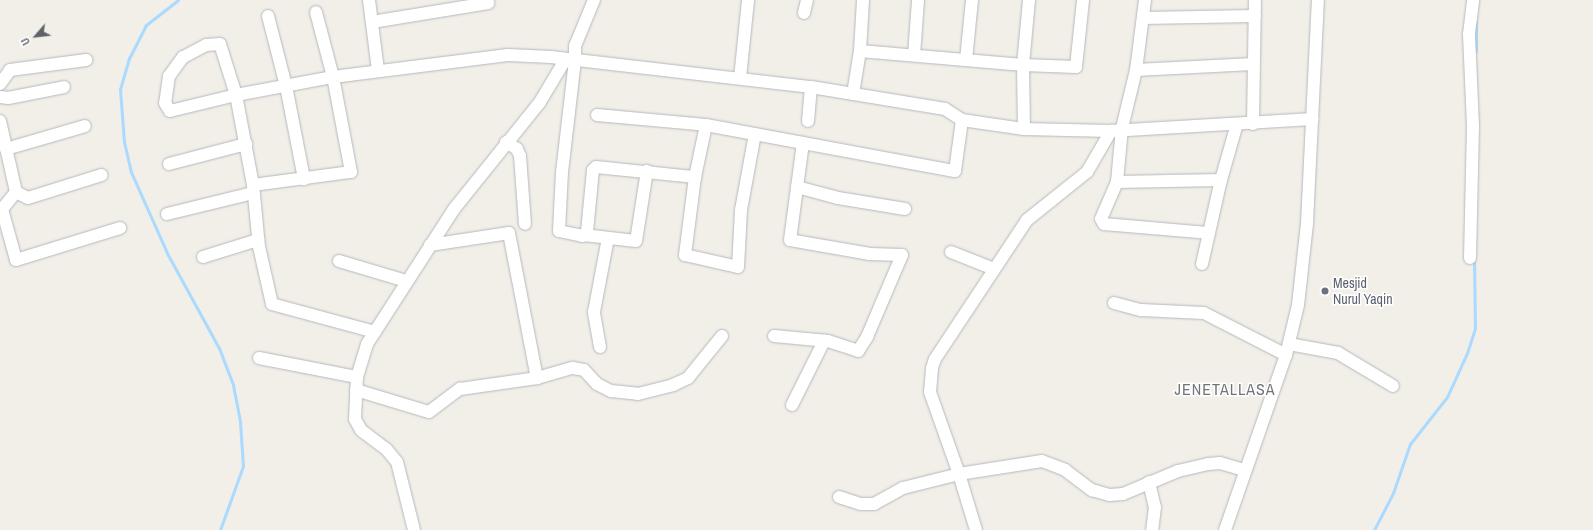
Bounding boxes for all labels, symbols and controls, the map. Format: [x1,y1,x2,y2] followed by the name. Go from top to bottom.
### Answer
[16,16,56,56] north arrow
[18,35,33,48] text: U
[1333,275,1393,308] place label: Mesjid Nurul Yaqin
[1320,286,1330,296] marker: Mesjid Nurul Yaqin
[1174,379,1276,399] district label: JENETALLASA

